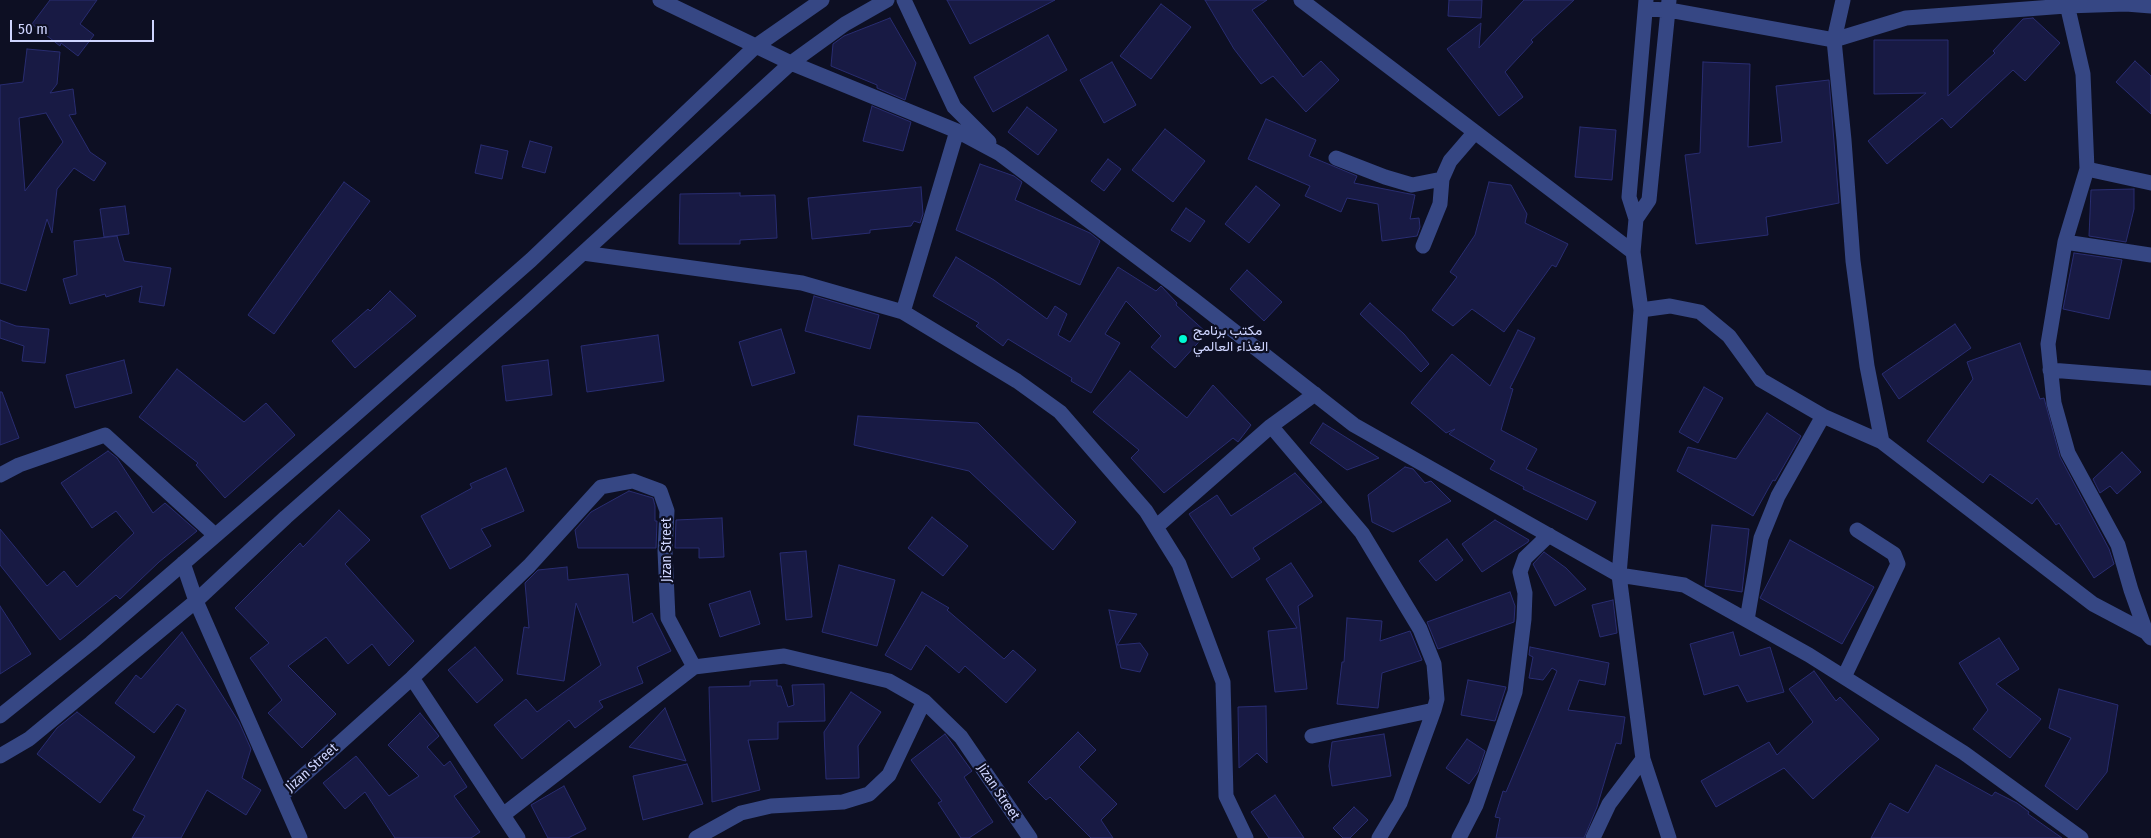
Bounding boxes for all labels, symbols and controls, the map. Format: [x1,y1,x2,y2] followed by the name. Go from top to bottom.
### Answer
[12,10,156,42] scale bar
[18,20,48,38] text: 50 m
[1193,323,1268,356] place label: مكتب برنامج الغذاء العالمي
[1177,333,1189,345] marker: مكتب برنامج الغذاء العالمي
[659,518,675,582] street label: Jizan Street
[282,740,342,796] street label: Jizan Street
[973,760,1023,824] street label: Jizan Street

